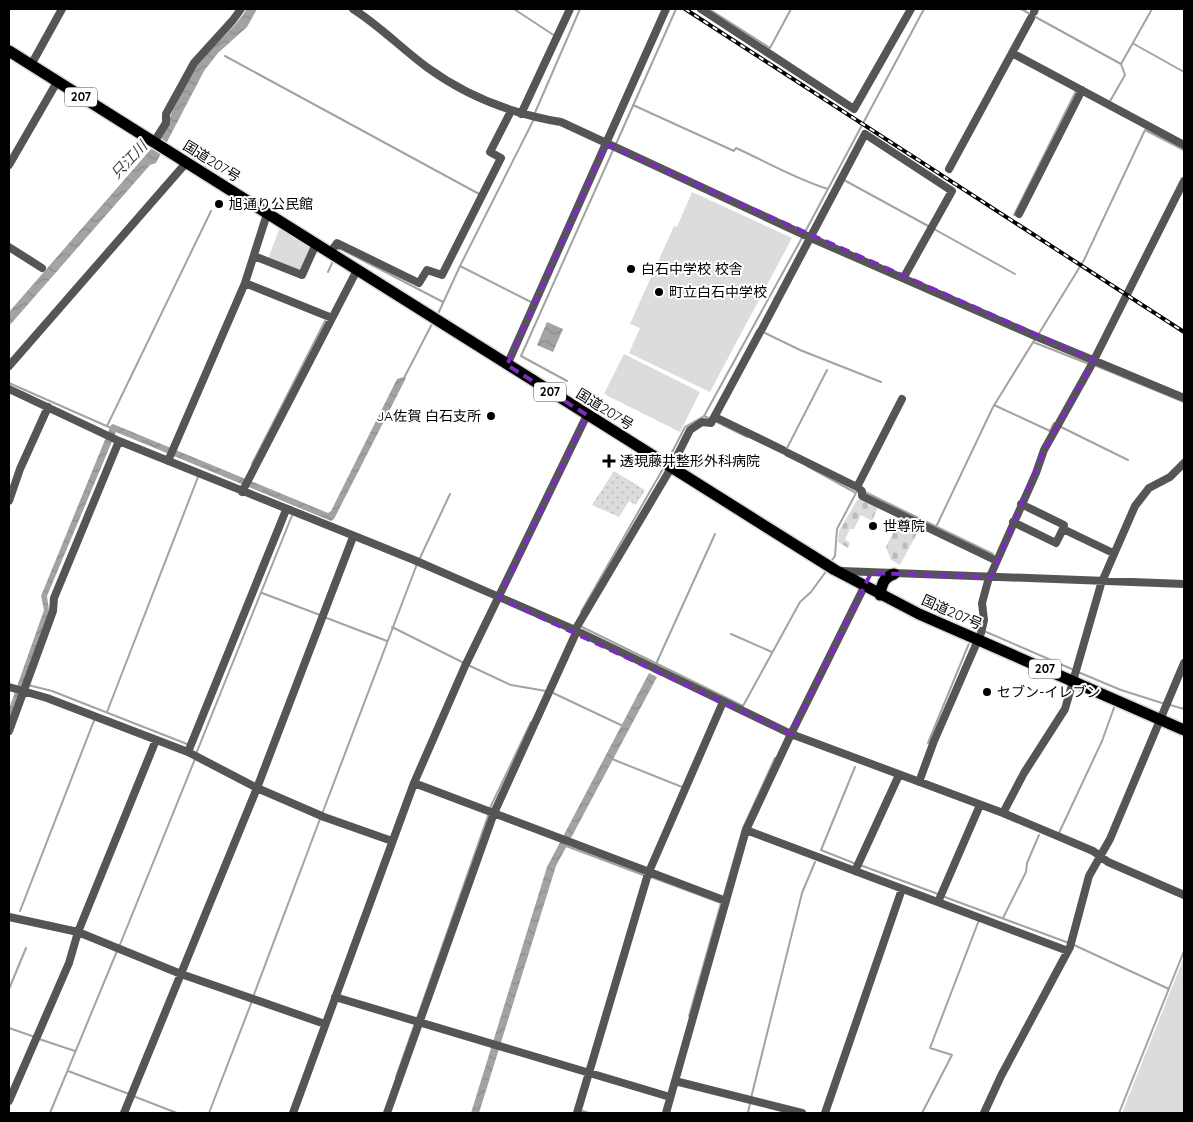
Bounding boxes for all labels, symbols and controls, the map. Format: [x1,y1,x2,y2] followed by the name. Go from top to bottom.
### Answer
[65,88,97,106] road number: 207
[106,135,152,183] water label: 只江川
[180,136,244,186] street label: 国道207号
[229,195,313,213] place label: 旭通り公民館
[213,198,225,210] marker: 旭通り公民館
[641,260,743,278] place label: 白石中学校 校舎
[625,263,637,275] marker: 白石中学校 校舎
[669,283,767,301] place label: 町立白石中学校
[653,286,665,298] marker: 町立白石中学校
[534,382,566,402] road number: 207
[573,384,637,434] street label: 国道207号
[376,407,481,425] place label: JA佐賀 白石支所
[485,410,497,422] marker: JA佐賀 白石支所
[620,452,760,470] place label: 透現藤井整形外科病院
[602,454,616,468] marker: 透現藤井整形外科病院
[883,517,925,535] place label: 世尊院
[867,520,879,532] marker: 世尊院
[919,591,985,633] street label: 国道207号
[1029,660,1061,679] road number: 207
[997,683,1100,701] place label: セブン-イレブン
[981,686,993,698] marker: セブン-イレブン

